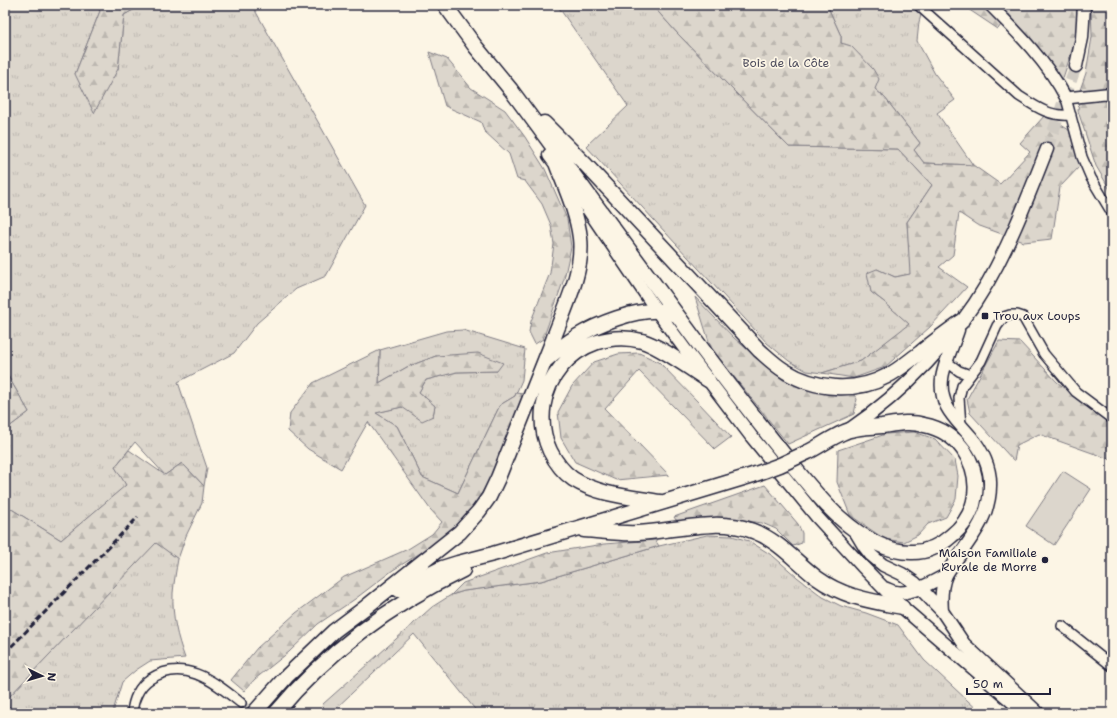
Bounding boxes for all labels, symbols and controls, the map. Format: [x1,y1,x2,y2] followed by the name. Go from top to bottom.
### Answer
[743,55,830,71] park label: Bois de la Côte
[993,308,1080,324] place label: Trou aux Loups
[980,311,990,321] marker: Trou aux Loups
[939,545,1037,575] place label: Maison Familiale Rurale de Morre
[1040,555,1050,565] marker: Maison Familiale Rurale de Morre
[22,656,62,696] north arrow
[967,670,1050,696] scale bar
[44,672,59,682] text: N
[973,676,1003,692] text: 50 m

